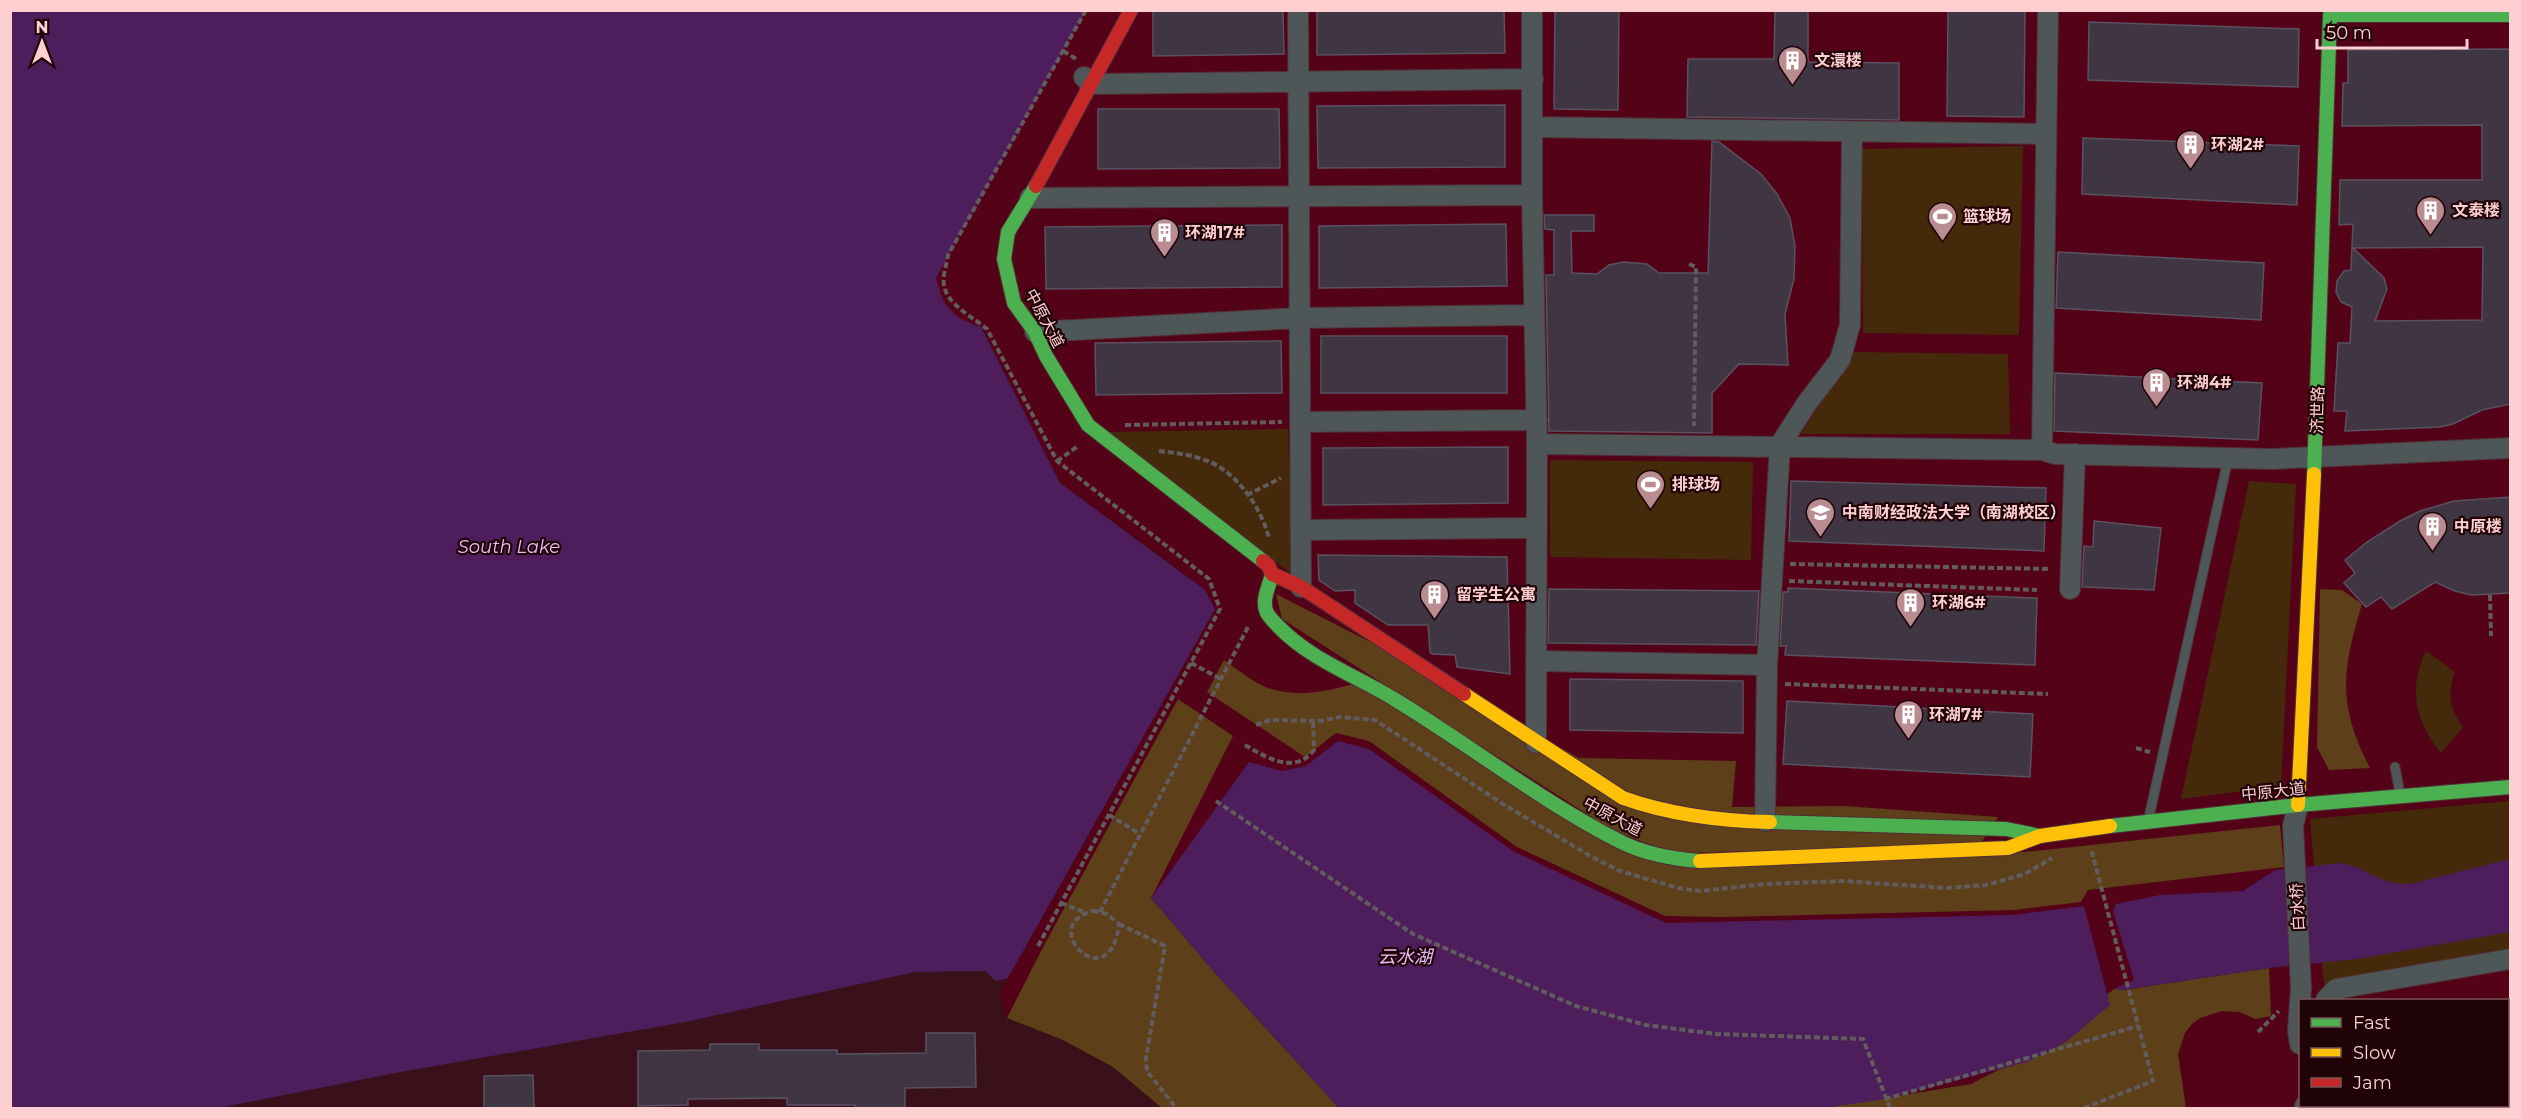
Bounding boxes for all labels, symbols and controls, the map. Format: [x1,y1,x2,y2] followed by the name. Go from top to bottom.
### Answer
[12,12,72,72] north arrow
[2317,12,2467,50] scale bar
[36,18,48,37] text: N
[2326,22,2372,44] text: 50 m
[1777,44,1809,86] building icon: 文澴楼
[1814,51,1862,70] place label: 文澴楼
[2174,128,2206,170] building icon: 环湖2#
[2211,135,2264,154] place label: 环湖2#
[2415,194,2447,236] building icon: 文泰楼
[1926,200,1958,242] sports icon: 篮球场
[2452,201,2500,220] place label: 文泰楼
[1963,207,2011,226] place label: 篮球场
[1148,216,1180,258] building icon: 环湖17#
[1185,223,1245,242] place label: 环湖17#
[1021,286,1068,351] street label: 中原大道
[2140,366,2172,408] building icon: 环湖4#
[2177,373,2232,392] place label: 环湖4#
[2307,386,2328,434] street label: 济世路
[1635,468,1667,510] sports icon: 排球场
[1672,475,1720,494] place label: 排球场
[1805,496,1837,538] school or university icon: 中南财经政法大学（南湖校区）
[1842,503,2066,522] place label: 中南财经政法大学（南湖校区）
[2417,510,2449,552] building icon: 中原楼
[2454,517,2502,536] place label: 中原楼
[458,536,560,558] water label: South Lake
[1419,578,1451,620] building icon: 留学生公寓
[1456,585,1536,604] place label: 留学生公寓
[1895,586,1927,628] building icon: 环湖6#
[1932,593,1986,612] place label: 环湖6#
[1892,698,1924,740] building icon: 环湖7#
[1929,705,1983,724] place label: 环湖7#
[2240,779,2306,804] street label: 中原大道
[1580,793,1645,840] street label: 中原大道
[2287,883,2308,931] street label: 白水桥
[1378,946,1435,968] water label: 云水湖
[2299,999,2509,1107] legend
[2353,1012,2391,1034] text: Fast
[2353,1042,2396,1064] text: Slow
[2352,1072,2392,1094] text: Jam

